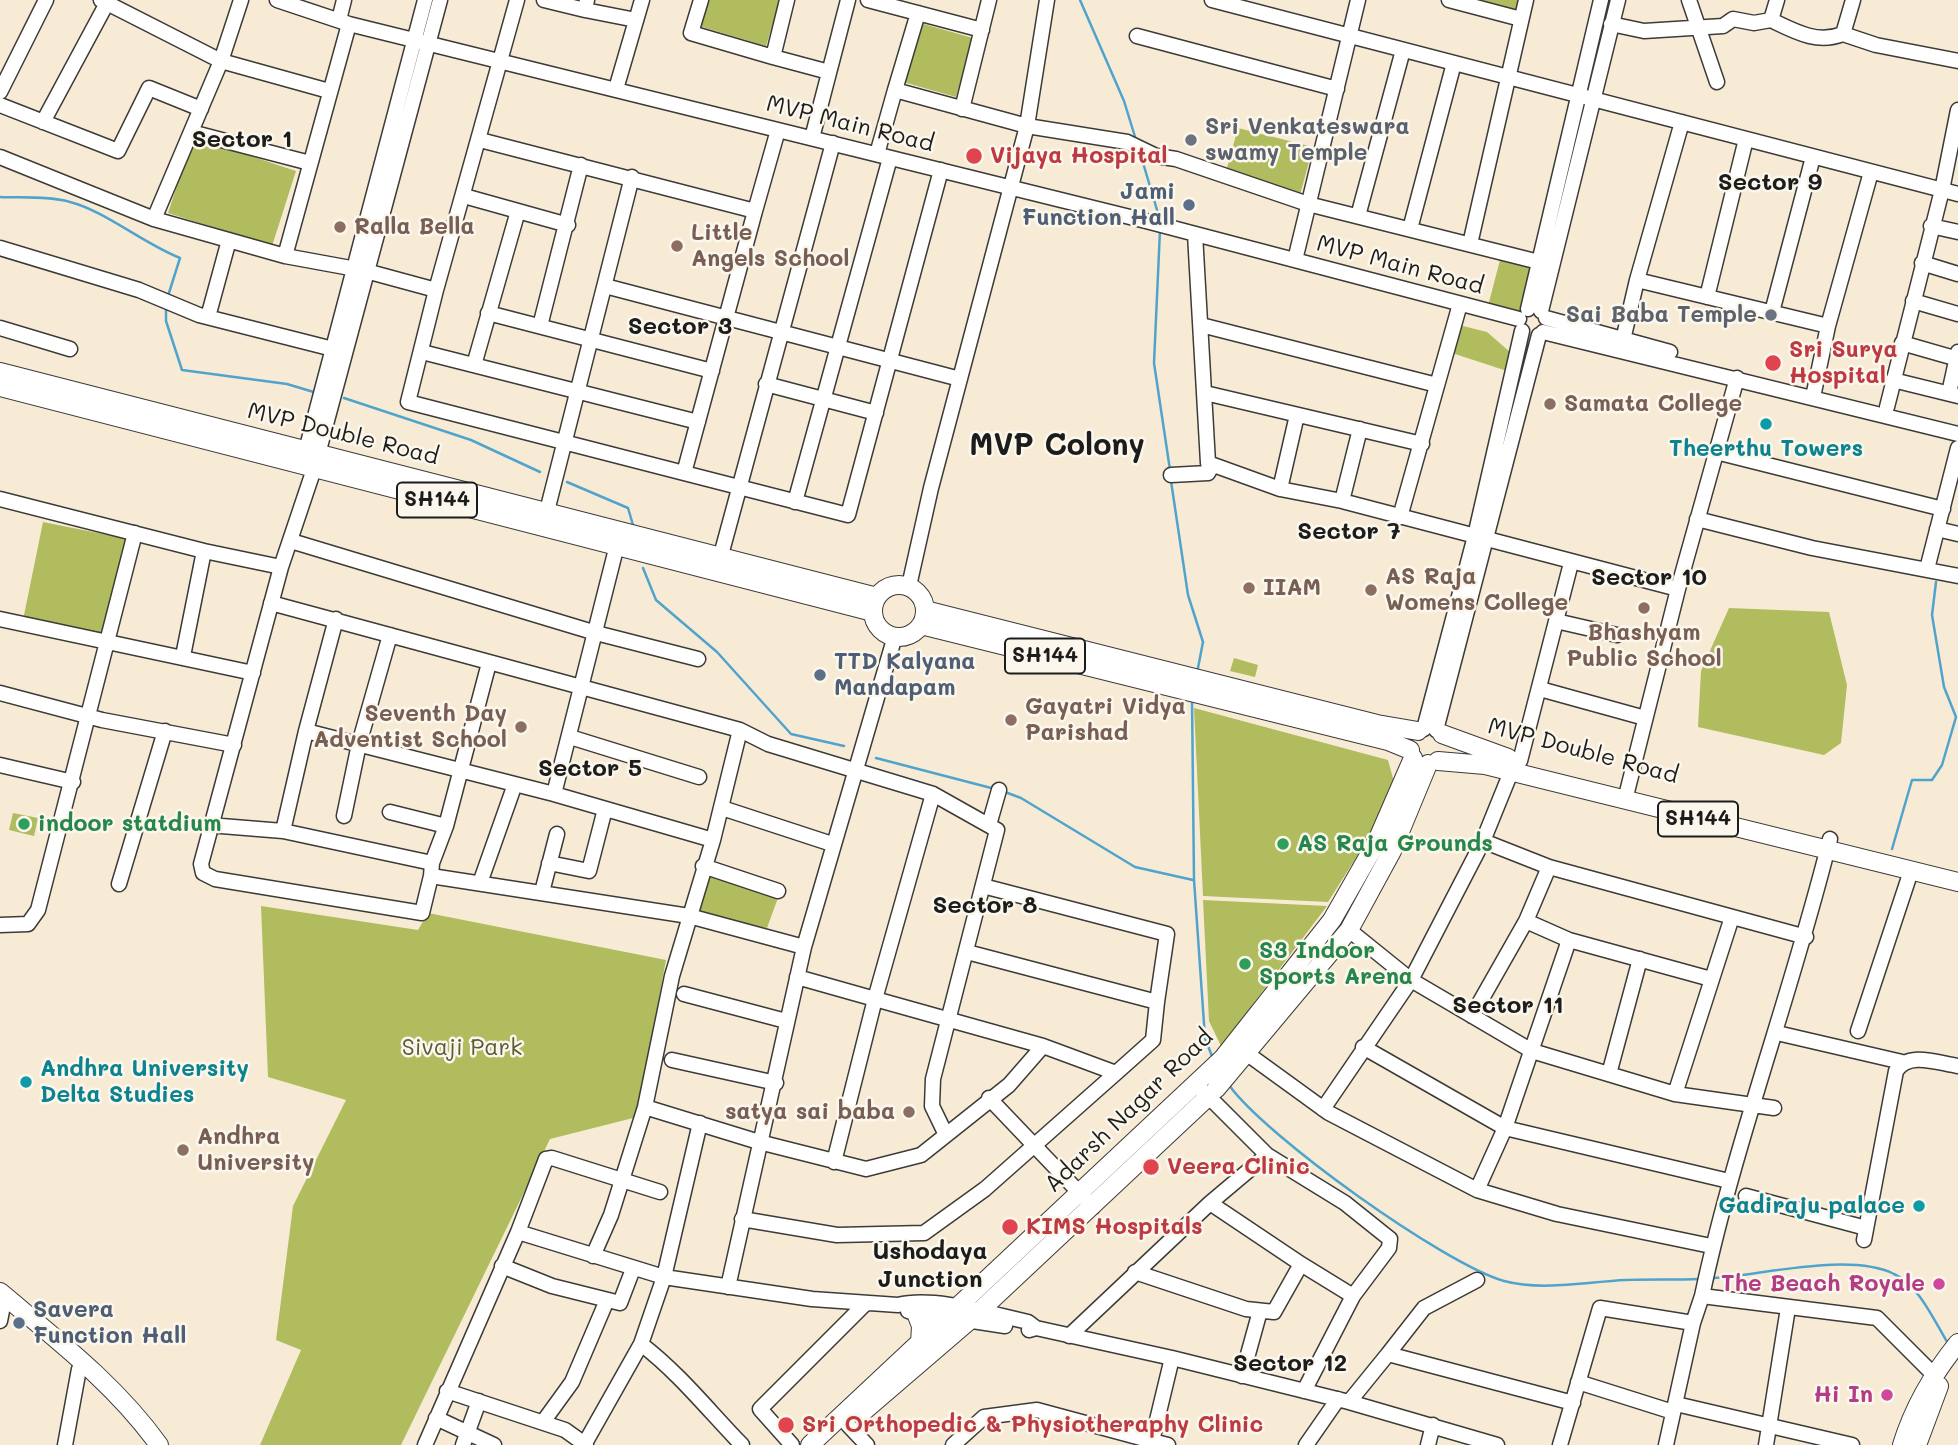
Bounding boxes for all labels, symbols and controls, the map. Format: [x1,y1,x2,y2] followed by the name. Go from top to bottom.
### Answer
[763,90,937,158] street label: MVP Main Road
[1205,113,1410,167] place label: Sri Venkateswara swamy Temple
[192,126,292,154] district label: Sector 1
[1183,132,1199,148] marker: Sri Venkateswara swamy Temple
[990,142,1167,170] place label: Vijaya Hospital
[964,146,984,166] marker: Vijaya Hospital
[1718,169,1822,197] district label: Sector 9
[1022,178,1175,232] place label: Jami Function Hall
[1181,197,1197,213] marker: Jami Function Hall
[354,213,475,241] place label: Ralla Bella
[332,219,348,235] marker: Ralla Bella
[691,219,849,273] place label: Little Angels School
[1314,229,1486,301] street label: MVP Main Road
[669,238,685,254] marker: Little Angels School
[1566,301,1757,329] place label: Sai Baba Temple
[1763,307,1779,323] marker: Sai Baba Temple
[628,313,732,341] district label: Sector 3
[1789,336,1898,390] place label: Sri Surya Hospital
[1763,353,1783,373] marker: Sri Surya Hospital
[1564,390,1742,418] place label: Samata College
[1542,396,1558,412] marker: Samata College
[245,397,441,471] street label: MVP Double Road
[1758,416,1774,432] marker: Theerthu Towers
[969,428,1145,464] district label: MVP Colony
[1669,435,1863,463] place label: Theerthu Towers
[397,482,477,518] road number: SH144
[1297,518,1401,546] district label: Sector 7
[1385,563,1568,617] place label: AS Raja Womens College
[1591,564,1707,592] district label: Sector 10
[1263,574,1321,602] place label: IIAM
[1241,580,1257,596] marker: IIAM
[1363,582,1379,598] marker: AS Raja Womens College
[1636,600,1652,616] marker: Bhashyam Public School
[1566,619,1722,673] place label: Bhashyam Public School
[1005,638,1085,674] road number: SH144
[834,648,975,702] place label: TTD Kalyana Mandapam
[812,667,828,683] marker: TTD Kalyana Mandapam
[1025,693,1186,747] place label: Gayatri Vidya Parishad
[313,700,507,754] place label: Seventh Day Adventist School
[1003,712,1019,728] marker: Gayatri Vidya Parishad
[1485,712,1681,790] street label: MVP Double Road
[513,719,529,735] marker: Seventh Day Adventist School
[538,755,642,783] district label: Sector 5
[1658,802,1738,836] road number: SH144
[38,810,222,838] place label: indoor statdium
[16,816,32,832] marker: indoor statdium
[1297,830,1493,858] place label: AS Raja Grounds
[1275,836,1291,852] marker: AS Raja Grounds
[933,892,1037,920] district label: Sector 8
[1259,937,1413,991] place label: S3 Indoor Sports Arena
[1237,956,1253,972] marker: S3 Indoor Sports Arena
[1452,992,1564,1020] district label: Sector 11
[1039,1024,1219,1198] street label: Adarsh Nagar Road
[402,1034,522,1062] park label: Sivaji Park
[40,1055,249,1109] place label: Andhra University Delta Studies
[18,1074,34,1090] marker: Andhra University Delta Studies
[725,1098,895,1126] place label: satya sai baba
[901,1104,917,1120] marker: satya sai baba
[197,1123,314,1177] place label: Andhra University
[175,1142,191,1158] marker: Andhra University
[1167,1153,1310,1181] place label: Veera Clinic
[1141,1157,1161,1177] marker: Veera Clinic
[1718,1192,1905,1220] place label: Gadiraju palace
[1911,1198,1927,1214] marker: Gadiraju palace
[1026,1213,1203,1241] place label: KIMS Hospitals
[1000,1217,1020,1237] marker: KIMS Hospitals
[872,1238,988,1294] district label: Ushodaya Junction
[1721,1270,1925,1298] place label: The Beach Royale
[1931,1276,1947,1292] marker: The Beach Royale
[33,1296,186,1350] place label: Savera Function Hall
[11,1315,27,1331] marker: Savera Function Hall
[1233,1350,1347,1378] district label: Sector 12
[1813,1381,1873,1409] place label: Hi In
[1879,1387,1895,1403] marker: Hi In
[802,1411,1263,1439] place label: Sri Orthopedic & Physiotheraphy Clinic
[776,1415,796,1435] marker: Sri Orthopedic & Physiotheraphy Clinic

